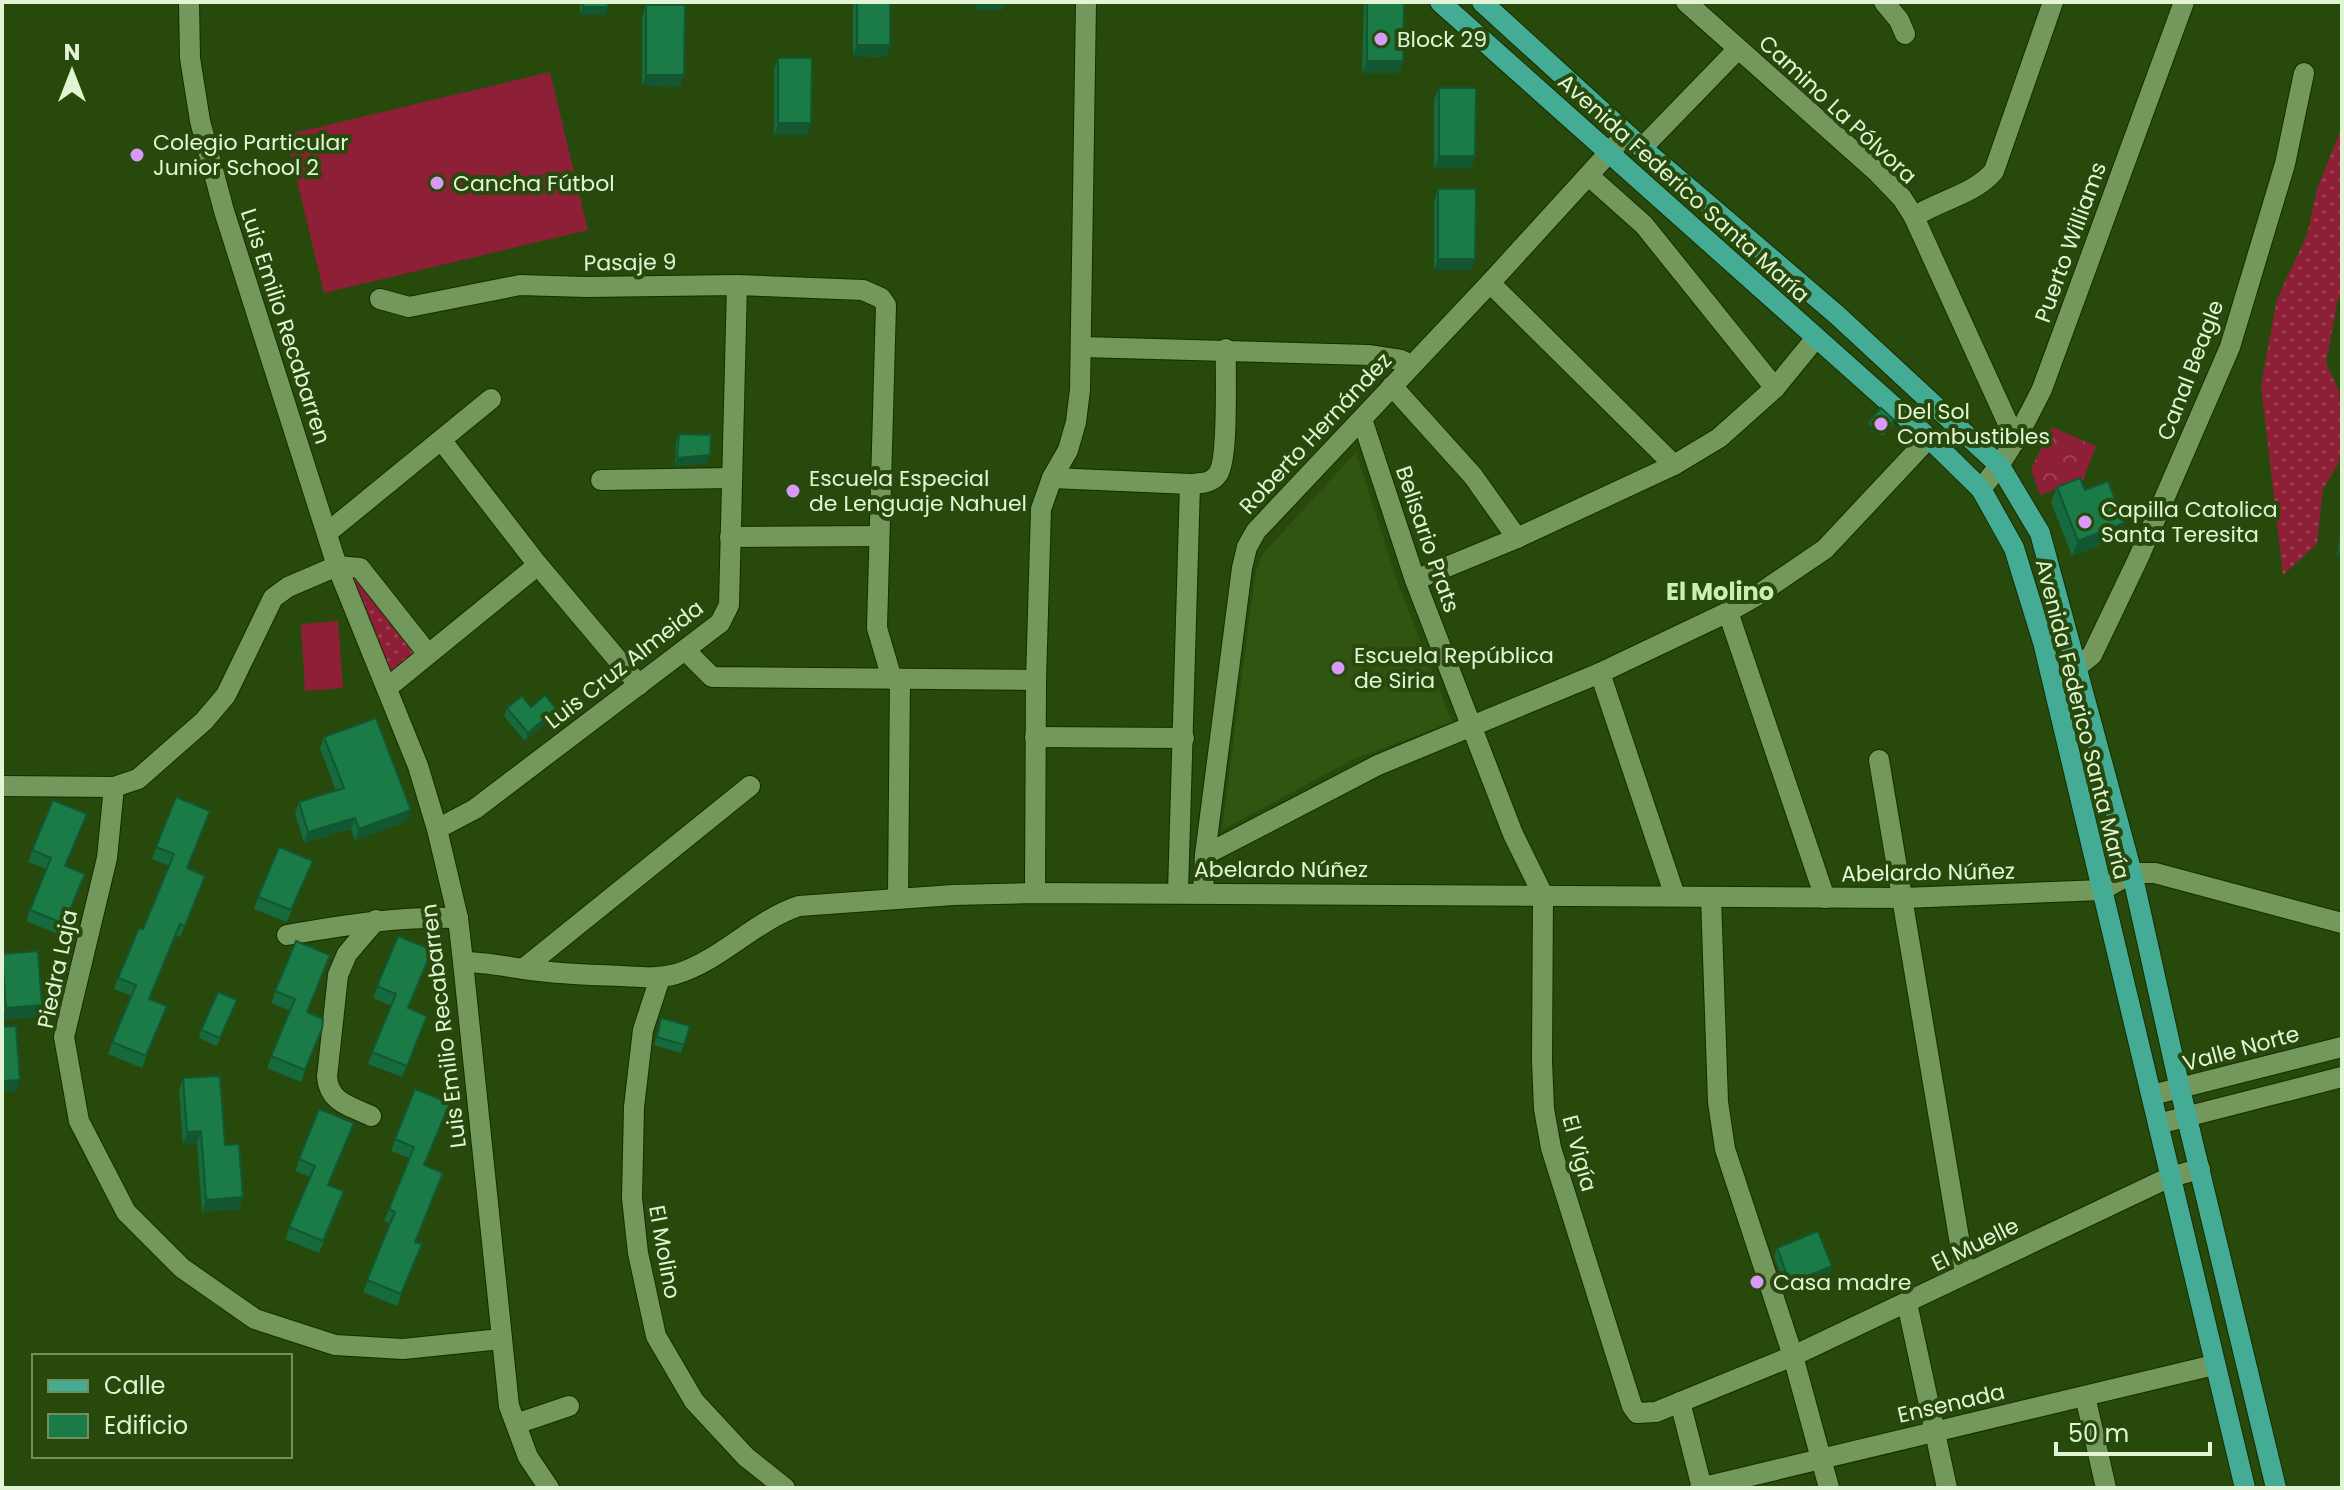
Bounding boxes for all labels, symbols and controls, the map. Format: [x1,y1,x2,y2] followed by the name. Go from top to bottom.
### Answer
[1397,24,1487,55] place label: Block 29
[1752,28,1924,191] street label: Camino La Pólvora
[1372,30,1390,48] marker: Block 29
[32,32,112,112] north arrow
[64,37,80,68] text: N
[1551,67,1816,310] street label: Avenida Federico Santa María
[153,127,349,183] place label: Colegio Particular Junior School 2
[128,146,146,164] marker: Colegio Particular Junior School 2
[2027,158,2114,327] street label: Puerto Williams
[453,168,615,199] place label: Cancha Fútbol
[428,174,446,192] marker: Cancha Fútbol
[233,205,338,448] street label: Luis Emilio Recabarren
[583,246,677,279] street label: Pasaje 9
[2149,296,2231,445] street label: Canal Beagle
[1232,346,1399,521] street label: Roberto Hernández
[1897,396,2050,452] place label: Del Sol Combustibles
[1872,415,1890,433] marker: Del Sol Combustibles
[1388,462,1467,617] street label: Belisario Prats
[809,463,1027,519] place label: Escuela Especial de Lenguaje Nahuel
[784,482,802,500] marker: Escuela Especial de Lenguaje Nahuel
[2101,494,2278,550] place label: Capilla Catolica Santa Teresita
[2076,513,2094,531] marker: Capilla Catolica Santa Teresita
[2028,556,2137,882] street label: Avenida Federico Santa María
[1666,575,1774,608] district label: El Molino
[539,593,710,736] street label: Luis Cruz Almeida
[1354,640,1554,696] place label: Escuela República de Siria
[1329,659,1347,677] marker: Escuela República de Siria
[1194,854,1368,885] street label: Abelardo Núñez
[1841,855,2015,890] street label: Abelardo Núñez
[413,902,474,1150] street label: Luis Emilio Recabarren
[30,907,85,1031] street label: Piedra Laja
[2179,1018,2303,1079] street label: Valle Norte
[1554,1111,1605,1195] street label: El Vigía
[641,1203,688,1301] street label: El Molino
[1926,1210,2024,1279] street label: El Muelle
[1773,1267,1911,1298] place label: Casa madre
[1748,1273,1766,1291] marker: Casa madre
[32,1354,292,1458] legend
[104,1369,165,1402] text: Calle
[1894,1376,2008,1431] street label: Ensenada
[2056,1406,2210,1456] scale bar
[104,1409,188,1442] text: Edificio
[2068,1417,2129,1450] text: 50 m

